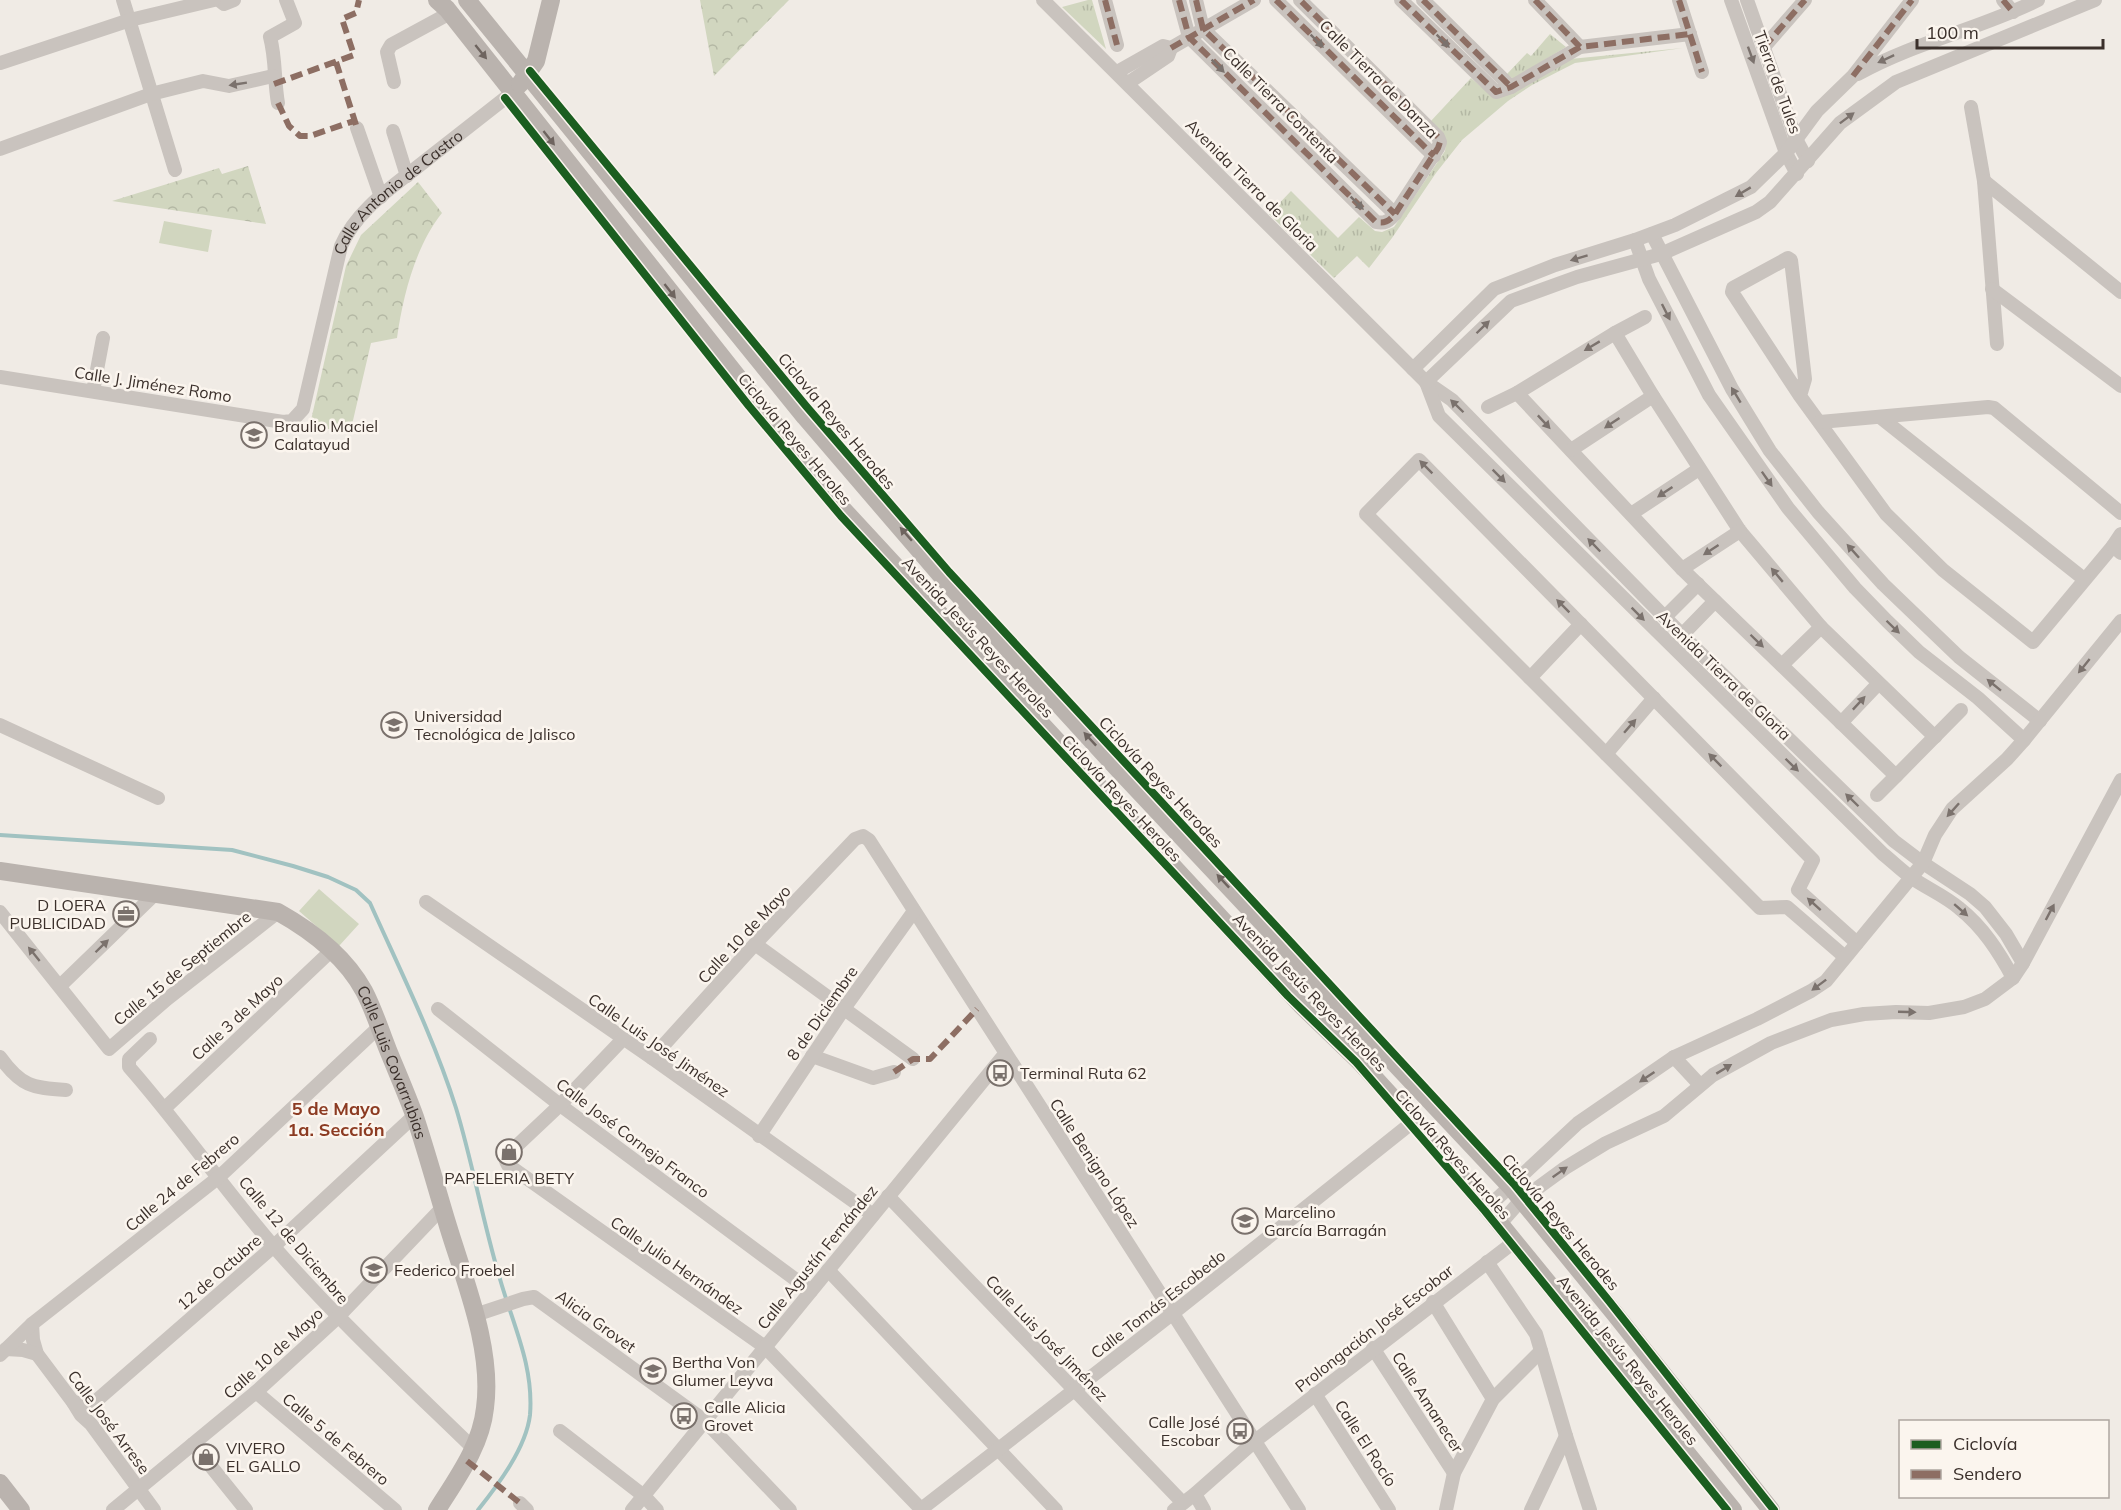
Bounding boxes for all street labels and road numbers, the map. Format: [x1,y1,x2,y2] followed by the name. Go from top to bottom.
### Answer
[1316,16,1442,142] street label: Calle Tierra de Danza
[1750,28,1806,136] street label: Tierra de Tules
[1219,43,1343,167] street label: Calle Tierra Contenta
[1182,115,1322,255] street label: Avenida Tierra de Gloria
[329,125,467,256] street label: Calle Antonio de Castro
[774,349,900,493] street label: Ciclovía Reyes Herodes
[73,362,233,406] street label: Calle J. Jiménez Romo
[734,369,856,509] street label: Ciclovía Reyes Heroles
[898,552,1058,722] street label: Avenida Jesús Reyes Heroles
[1653,606,1795,744] street label: Avenida Tierra de Gloria
[1095,712,1227,852] street label: Ciclovía Reyes Herodes
[1058,730,1186,866] street label: Ciclovía Reyes Heroles
[693,881,795,987] street label: Calle 10 de Mayo
[109,906,255,1030] street label: Calle 15 de Septiembre
[1229,908,1391,1076] street label: Avenida Jesús Reyes Heroles
[782,962,862,1064] street label: 8 de Diciembre
[187,970,287,1064] street label: Calle 3 de Mayo
[353,982,431,1142] street label: Calle Luis Covarrubias
[585,989,733,1101] street label: Calle Luis José Jiménez
[552,1074,714,1202] street label: Calle José Cornejo Franco
[1391,1085,1515,1223] street label: Ciclovía Reyes Heroles
[1046,1095,1144,1231] street label: Calle Benigno López
[121,1128,243,1236] street label: Calle 24 de Febrero
[1498,1150,1624,1294] street label: Ciclovía Reyes Herodes
[235,1172,353,1308] street label: Calle 12 de Diciembre
[753,1181,881,1333] street label: Calle Agustín Fernández
[607,1212,747,1318] street label: Calle Julio Hernández
[173,1230,265,1314] street label: 12 de Octubre
[1087,1245,1229,1363] street label: Calle Tomás Escobedo
[1291,1260,1457,1396] street label: Prolongación José Escobar
[981,1271,1113,1405] street label: Calle Luis José Jiménez
[1553,1271,1703,1449] street label: Avenida Jesús Reyes Heroles
[552,1285,640,1357] street label: Alicia Grovet
[219,1303,327,1403] street label: Calle 10 de Mayo
[1388,1348,1468,1456] street label: Calle Amanecer
[64,1366,154,1478] street label: Calle José Arrese
[279,1389,393,1489] street label: Calle 5 de Febrero
[1331,1396,1401,1490] street label: Calle El Rocío

